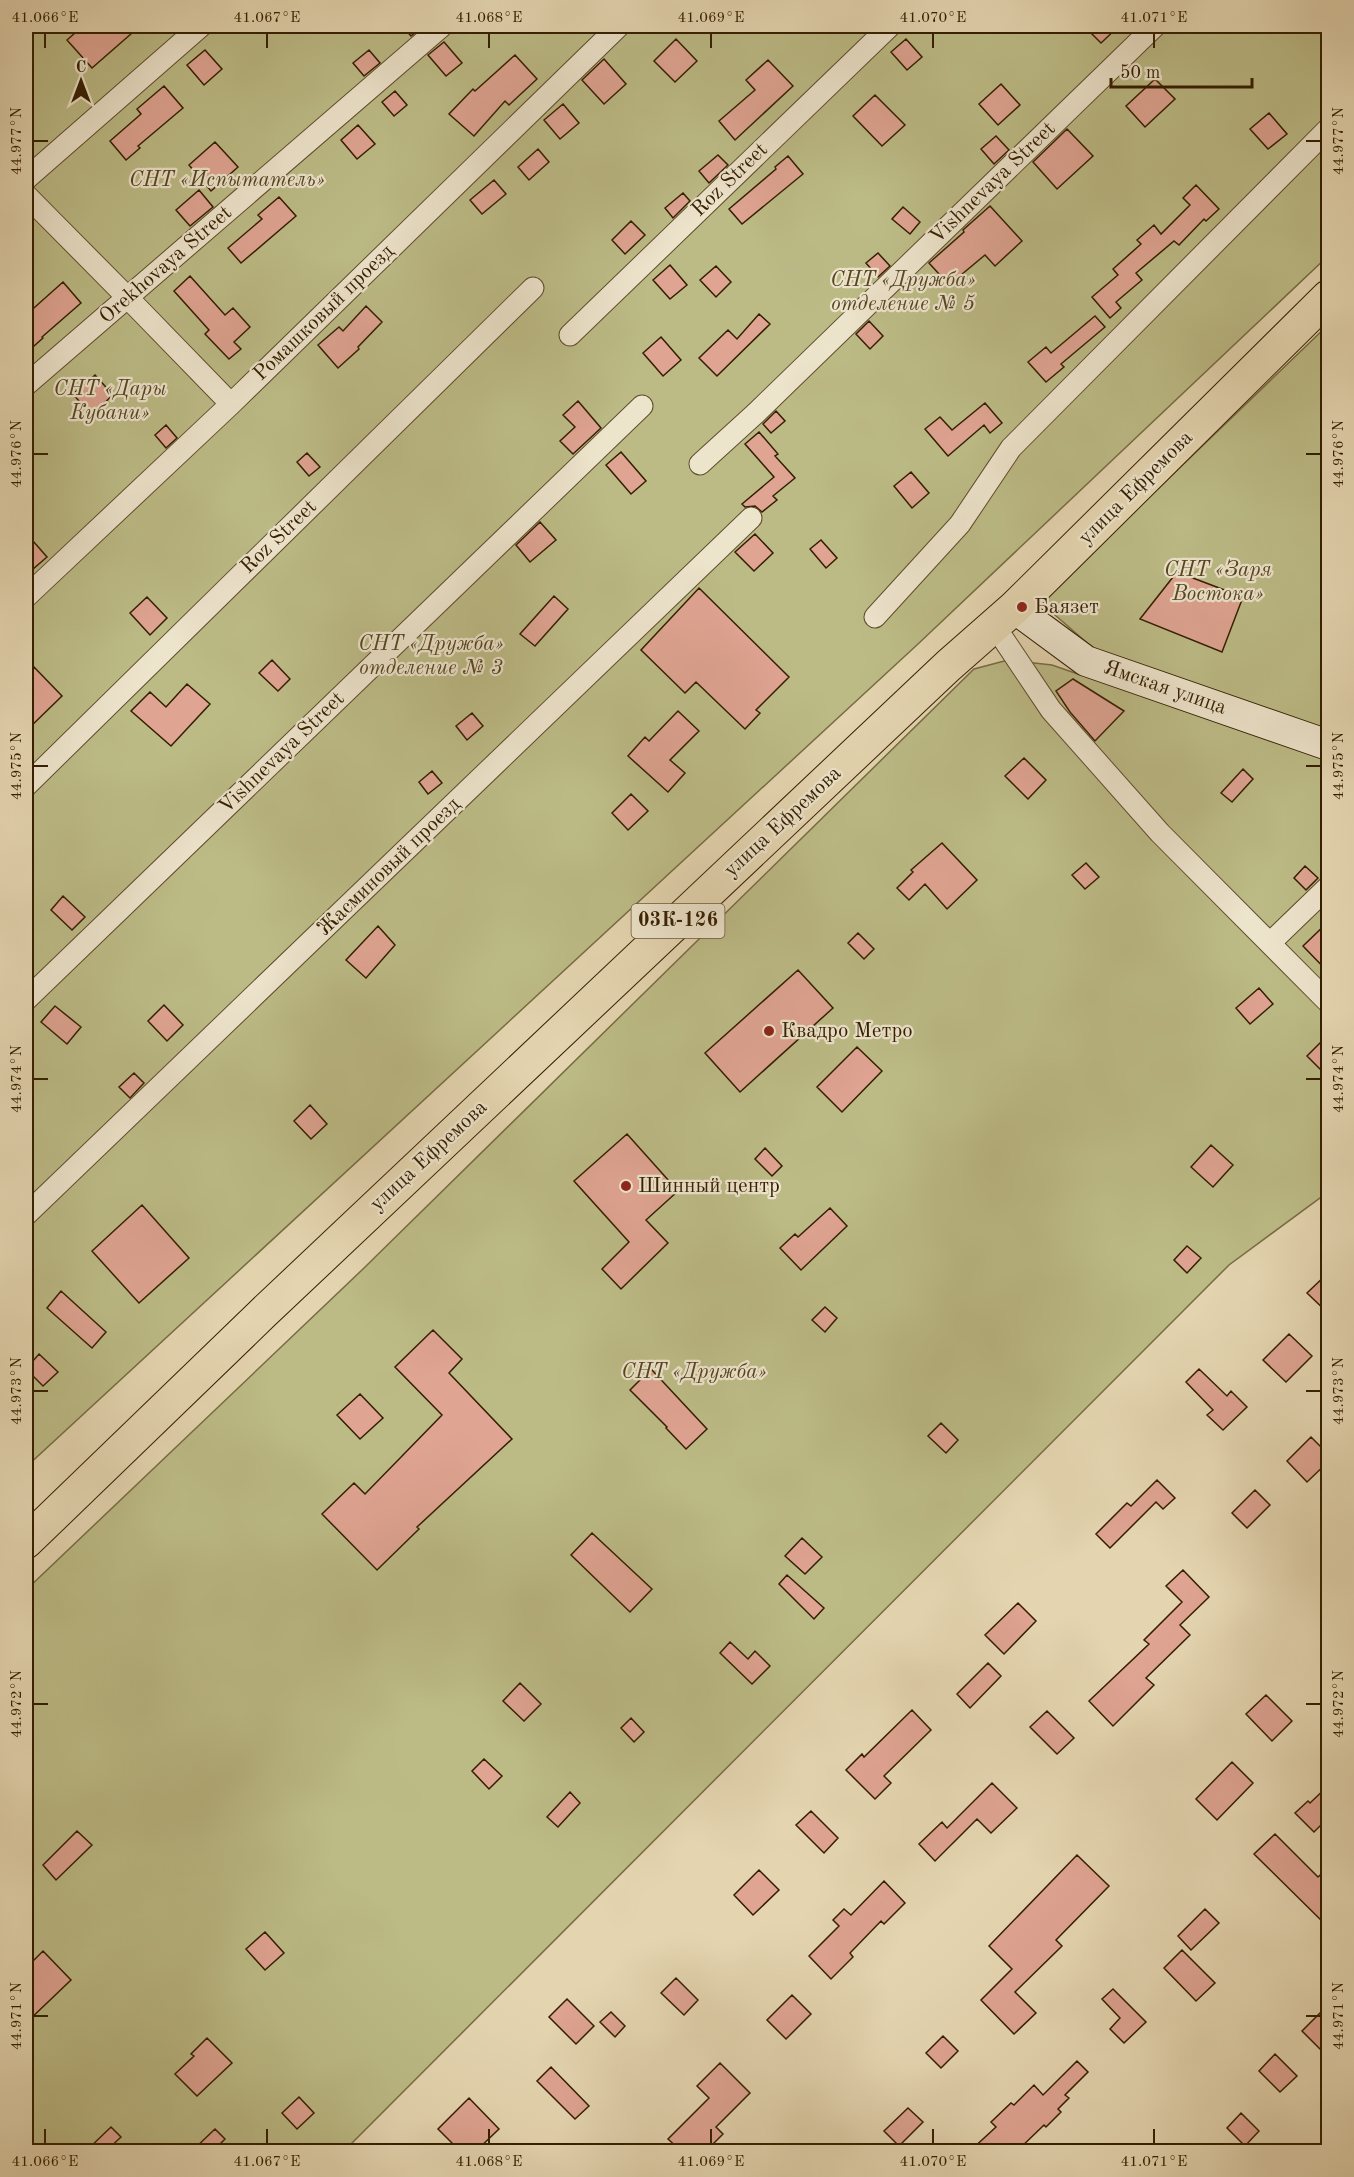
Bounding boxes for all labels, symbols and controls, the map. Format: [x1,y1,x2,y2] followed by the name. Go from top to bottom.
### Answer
[12,11,78,26] text: 41.066°E
[234,11,300,26] text: 41.067°E
[456,11,522,26] text: 41.068°E
[678,11,744,26] text: 41.069°E
[900,11,966,26] text: 41.070°E
[1121,11,1187,26] text: 41.071°E
[51,51,111,111] north arrow
[1111,51,1252,89] scale bar
[76,60,86,76] text: С
[1120,64,1160,82] text: 50 m
[10,107,25,175] text: 44.977°N
[1332,107,1347,175] text: 44.977°N
[926,118,1060,248] street label: Vishnevaya Street
[688,139,772,221] street label: Roz Street
[129,170,325,191] park label: СНТ «Испытатель»
[96,202,236,328] street label: Orekhovaya Street
[250,240,399,385] street label: Ромашковый проезд
[830,270,976,315] park label: СНТ «Дружба» отделение № 5
[54,379,166,424] park label: СНТ «Дары Кубани»
[10,420,25,488] text: 44.976°N
[1332,420,1347,488] text: 44.976°N
[1075,427,1197,549] street label: улица Ефремова
[237,496,321,578] street label: Roz Street
[1164,559,1272,605] park label: СНТ «Заря Востока»
[1034,597,1099,618] place label: Баязет
[1015,600,1029,614] marker: Баязет
[358,634,504,679] park label: СНТ «Дружба» отделение № 3
[1101,657,1229,719] street label: Ямская улица
[215,688,349,818] street label: Vishnevaya Street
[10,732,25,800] text: 44.975°N
[1332,732,1347,800] text: 44.975°N
[720,763,846,881] street label: улица Ефремова
[314,793,465,940] street label: Жасминовый проезд
[632,904,724,938] road number: 03К-126
[781,1021,913,1042] place label: Квадро Метро
[762,1024,776,1038] marker: Квадро Метро
[10,1045,25,1113] text: 44.974°N
[1332,1045,1347,1113] text: 44.974°N
[366,1097,492,1215] street label: улица Ефремова
[638,1176,780,1197] place label: Шинный центр
[619,1179,633,1193] marker: Шинный центр
[10,1357,25,1425] text: 44.973°N
[1332,1357,1347,1425] text: 44.973°N
[621,1362,767,1383] park label: СНТ «Дружба»
[10,1670,25,1738] text: 44.972°N
[1332,1670,1347,1738] text: 44.972°N
[10,1982,25,2050] text: 44.971°N
[1332,1982,1347,2050] text: 44.971°N
[12,2155,78,2170] text: 41.066°E
[234,2155,300,2170] text: 41.067°E
[456,2155,522,2170] text: 41.068°E
[678,2155,744,2170] text: 41.069°E
[900,2155,966,2170] text: 41.070°E
[1121,2155,1187,2170] text: 41.071°E

